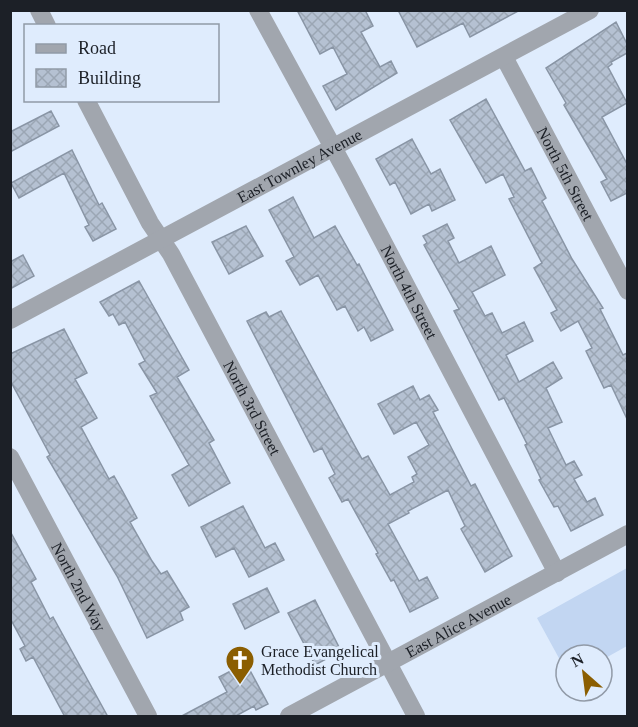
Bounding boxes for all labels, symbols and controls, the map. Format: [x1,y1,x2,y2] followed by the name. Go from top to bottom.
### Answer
[24,24,219,102] legend
[78,38,116,58] text: Road
[78,68,141,88] text: Building
[534,124,597,224] street label: North 5th Street
[234,126,365,206] street label: East Townley Avenue
[377,243,441,342] street label: North 4th Street
[220,358,284,458] street label: North 3rd Street
[48,540,109,635] street label: North 2nd Way
[403,590,514,661] street label: East Alice Avenue
[261,643,379,678] place label: Grace Evangelical Methodist Church
[554,643,614,703] north arrow
[224,644,256,686] church icon: Grace Evangelical Methodist Church
[568,650,587,670] text: N

